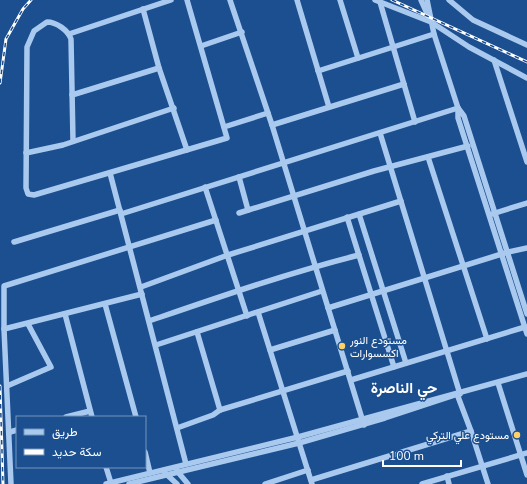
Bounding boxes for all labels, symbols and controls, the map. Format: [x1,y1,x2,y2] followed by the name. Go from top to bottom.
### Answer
[349,333,407,361] place label: مستودع النور اكسسوارات
[337,341,347,351] marker: مستودع النور اكسسوارات
[371,378,437,401] district label: حي الناصرة
[16,416,146,468] legend
[52,424,78,440] text: طريق
[426,428,509,445] place label: مستودع علي التركي
[512,430,522,440] marker: مستودع علي التركي
[383,442,461,468] scale bar
[52,444,101,460] text: سكة حديد
[389,448,424,464] text: 100 m

